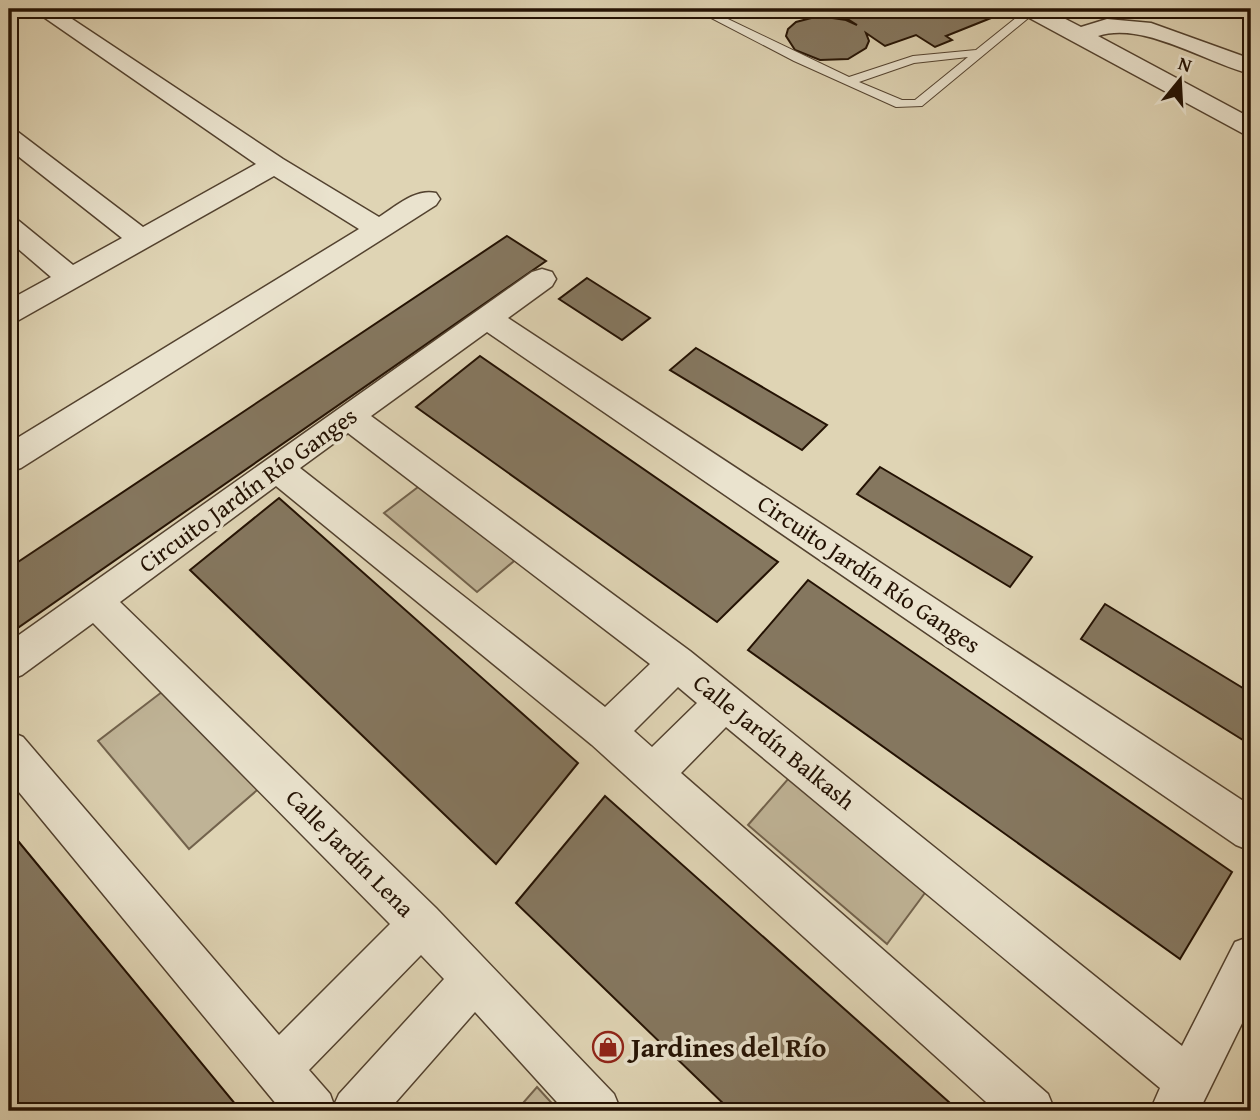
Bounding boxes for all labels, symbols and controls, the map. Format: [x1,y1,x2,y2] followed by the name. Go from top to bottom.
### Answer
[1144,46,1214,116] north arrow
[1175,49,1196,79] text: N
[131,398,364,581] street label: Circuito Jardín Río Ganges
[751,486,988,661] street label: Circuito Jardín Río Ganges
[686,665,863,818] street label: Calle Jardín Balkash
[278,780,423,925] street label: Calle Jardín Lena
[627,1026,827,1067] place label: Jardines del Río
[591,1030,625,1064] shop icon: Jardines del Río

